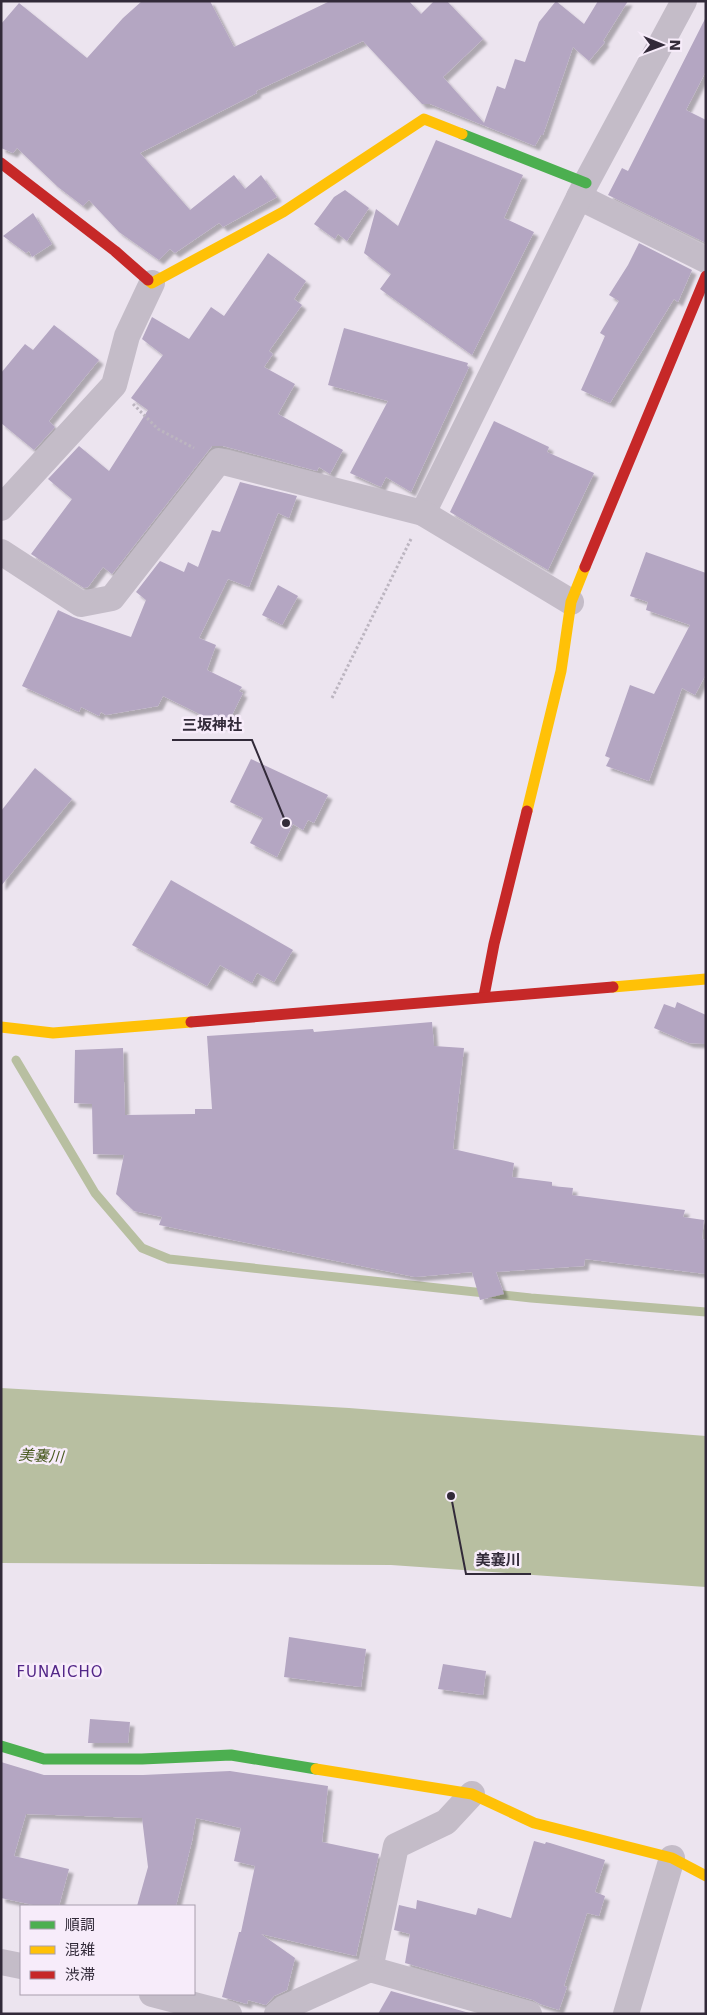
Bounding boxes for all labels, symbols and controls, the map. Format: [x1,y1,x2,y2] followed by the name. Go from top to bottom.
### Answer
[637,20,687,70] north arrow
[667,39,683,51] text: N
[172,710,252,740] callout: 三坂神社
[182,716,242,734] text: 三坂神社
[18,1446,66,1466] water label: 美嚢川
[466,1544,531,1574] callout: 美嚢川
[475,1551,521,1569] text: 美嚢川
[16,1663,104,1681] district label: FUNAICHO
[20,1905,195,1995] legend
[65,1916,95,1934] text: 順調
[65,1941,95,1959] text: 混雑
[65,1966,95,1984] text: 渋滞

